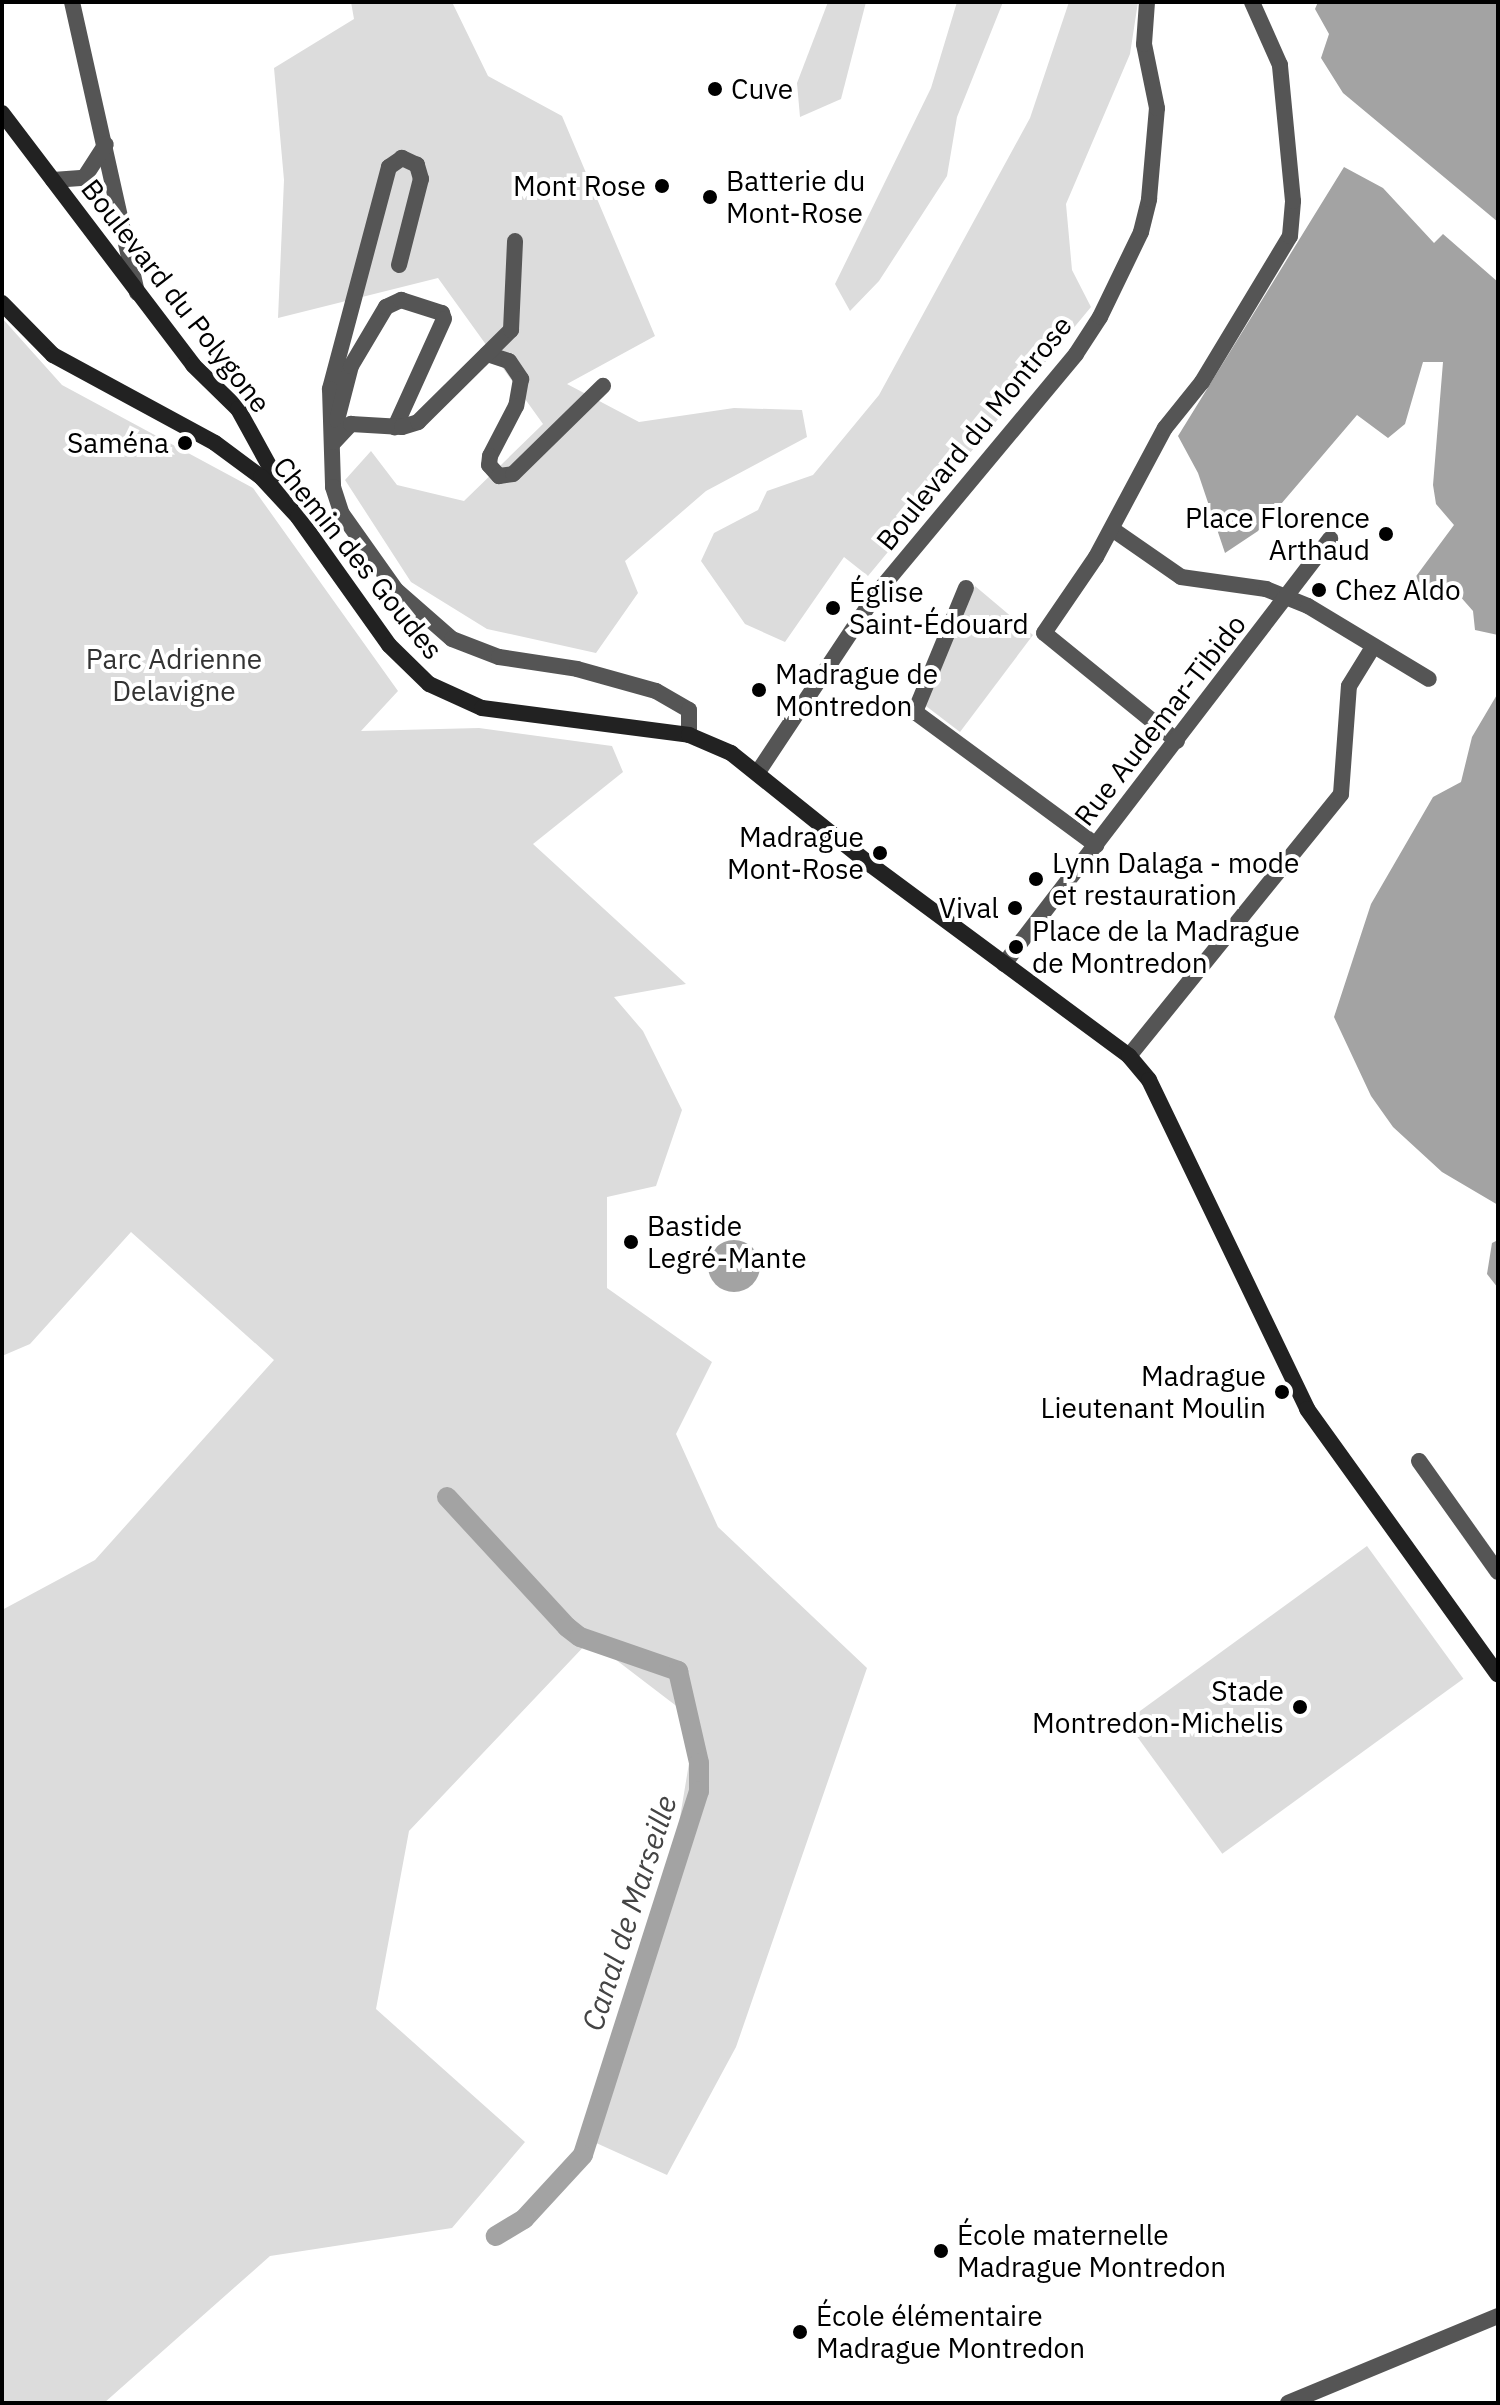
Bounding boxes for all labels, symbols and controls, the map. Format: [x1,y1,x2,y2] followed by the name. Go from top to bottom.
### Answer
[731,72,793,106] place label: Cuve
[706,80,724,98] marker: Cuve
[726,164,865,230] place label: Batterie du Mont-Rose
[513,169,646,203] place label: Mont Rose
[74,173,278,419] street label: Boulevard du Polygone
[653,177,671,195] marker: Mont Rose
[701,188,719,206] marker: Batterie du Mont-Rose
[869,309,1079,557] street label: Boulevard du Montrose
[67,426,169,460] place label: Saména
[176,434,194,452] marker: Saména
[266,450,450,666] street label: Chemin des Goudes
[1185,501,1370,567] place label: Place Florence Arthaud
[1377,525,1395,543] marker: Place Florence Arthaud
[1335,573,1461,607] place label: Chez Aldo
[849,575,1029,641] place label: Église Saint-Édouard
[1310,581,1328,599] marker: Chez Aldo
[824,599,842,617] marker: Église Saint-Édouard
[1067,608,1253,832] street label: Rue Audemar-Tibido
[86,642,262,708] park label: Parc Adrienne Delavigne
[775,657,938,723] place label: Madrague de Montredon
[750,681,768,699] marker: Madrague de Montredon
[727,820,864,886] place label: Madrague Mont-Rose
[871,844,889,862] marker: Madrague Mont-Rose
[1052,846,1299,912] place label: Lynn Dalaga - mode et restauration
[1027,870,1045,888] marker: Lynn Dalaga - mode et restauration
[939,891,999,925] place label: Vival
[1006,899,1024,917] marker: Vival
[1032,914,1300,980] place label: Place de la Madrague de Montredon
[1007,938,1025,956] marker: Place de la Madrague de Montredon
[647,1209,807,1275] place label: Bastide Legré-Mante
[622,1233,640,1251] marker: Bastide Legré-Mante
[1041,1359,1266,1425] place label: Madrague Lieutenant Moulin
[1273,1383,1291,1401] marker: Madrague Lieutenant Moulin
[1032,1674,1284,1740] place label: Stade Montredon-Michelis
[1291,1698,1309,1716] marker: Stade Montredon-Michelis
[574,1791,684,2035] water label: Canal de Marseille
[957,2218,1226,2284] place label: École maternelle Madrague Montredon
[932,2242,950,2260] marker: École maternelle Madrague Montredon
[816,2299,1085,2365] place label: École élémentaire Madrague Montredon
[791,2323,809,2341] marker: École élémentaire Madrague Montredon

